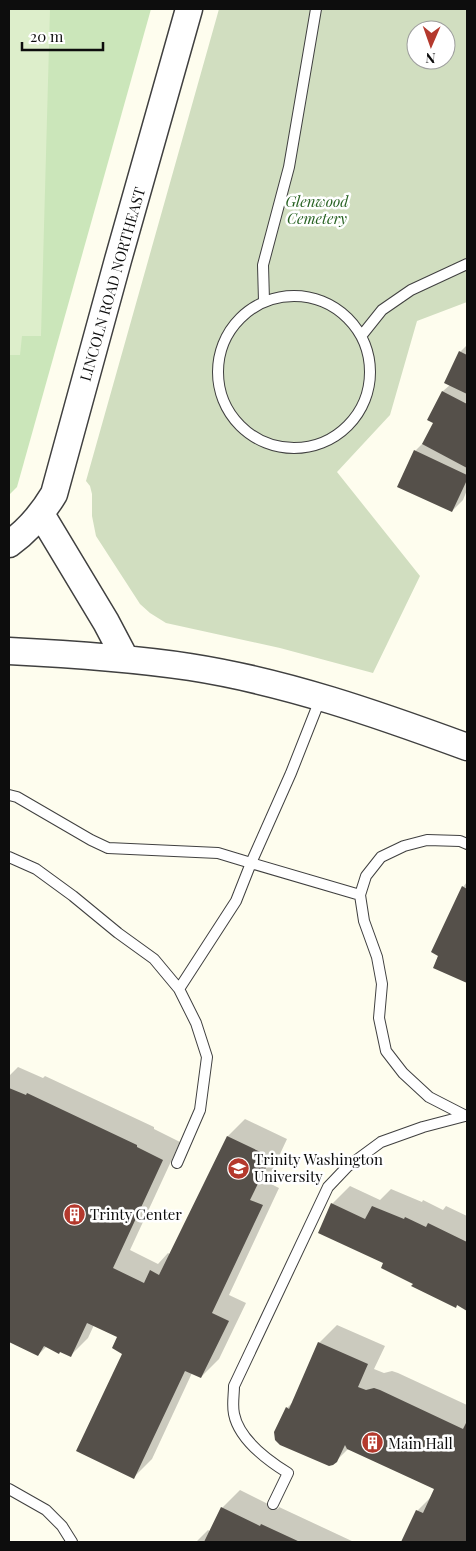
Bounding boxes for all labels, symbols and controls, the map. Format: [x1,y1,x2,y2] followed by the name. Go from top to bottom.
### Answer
[22,20,104,52] scale bar
[406,20,456,70] north arrow
[30,26,64,46] text: 20 m
[425,49,436,68] text: N
[75,185,149,383] street label: LINCOLN ROAD NORTHEAST
[286,191,349,228] park label: Glenwood Cemetery
[254,1149,383,1186] place label: Trinity Washington University
[226,1156,250,1180] school or university icon: Trinity Washington University
[62,1202,86,1226] building icon: Trinty Center
[90,1204,182,1224] place label: Trinty Center
[360,1431,384,1455] building icon: Main Hall
[388,1433,453,1453] place label: Main Hall

